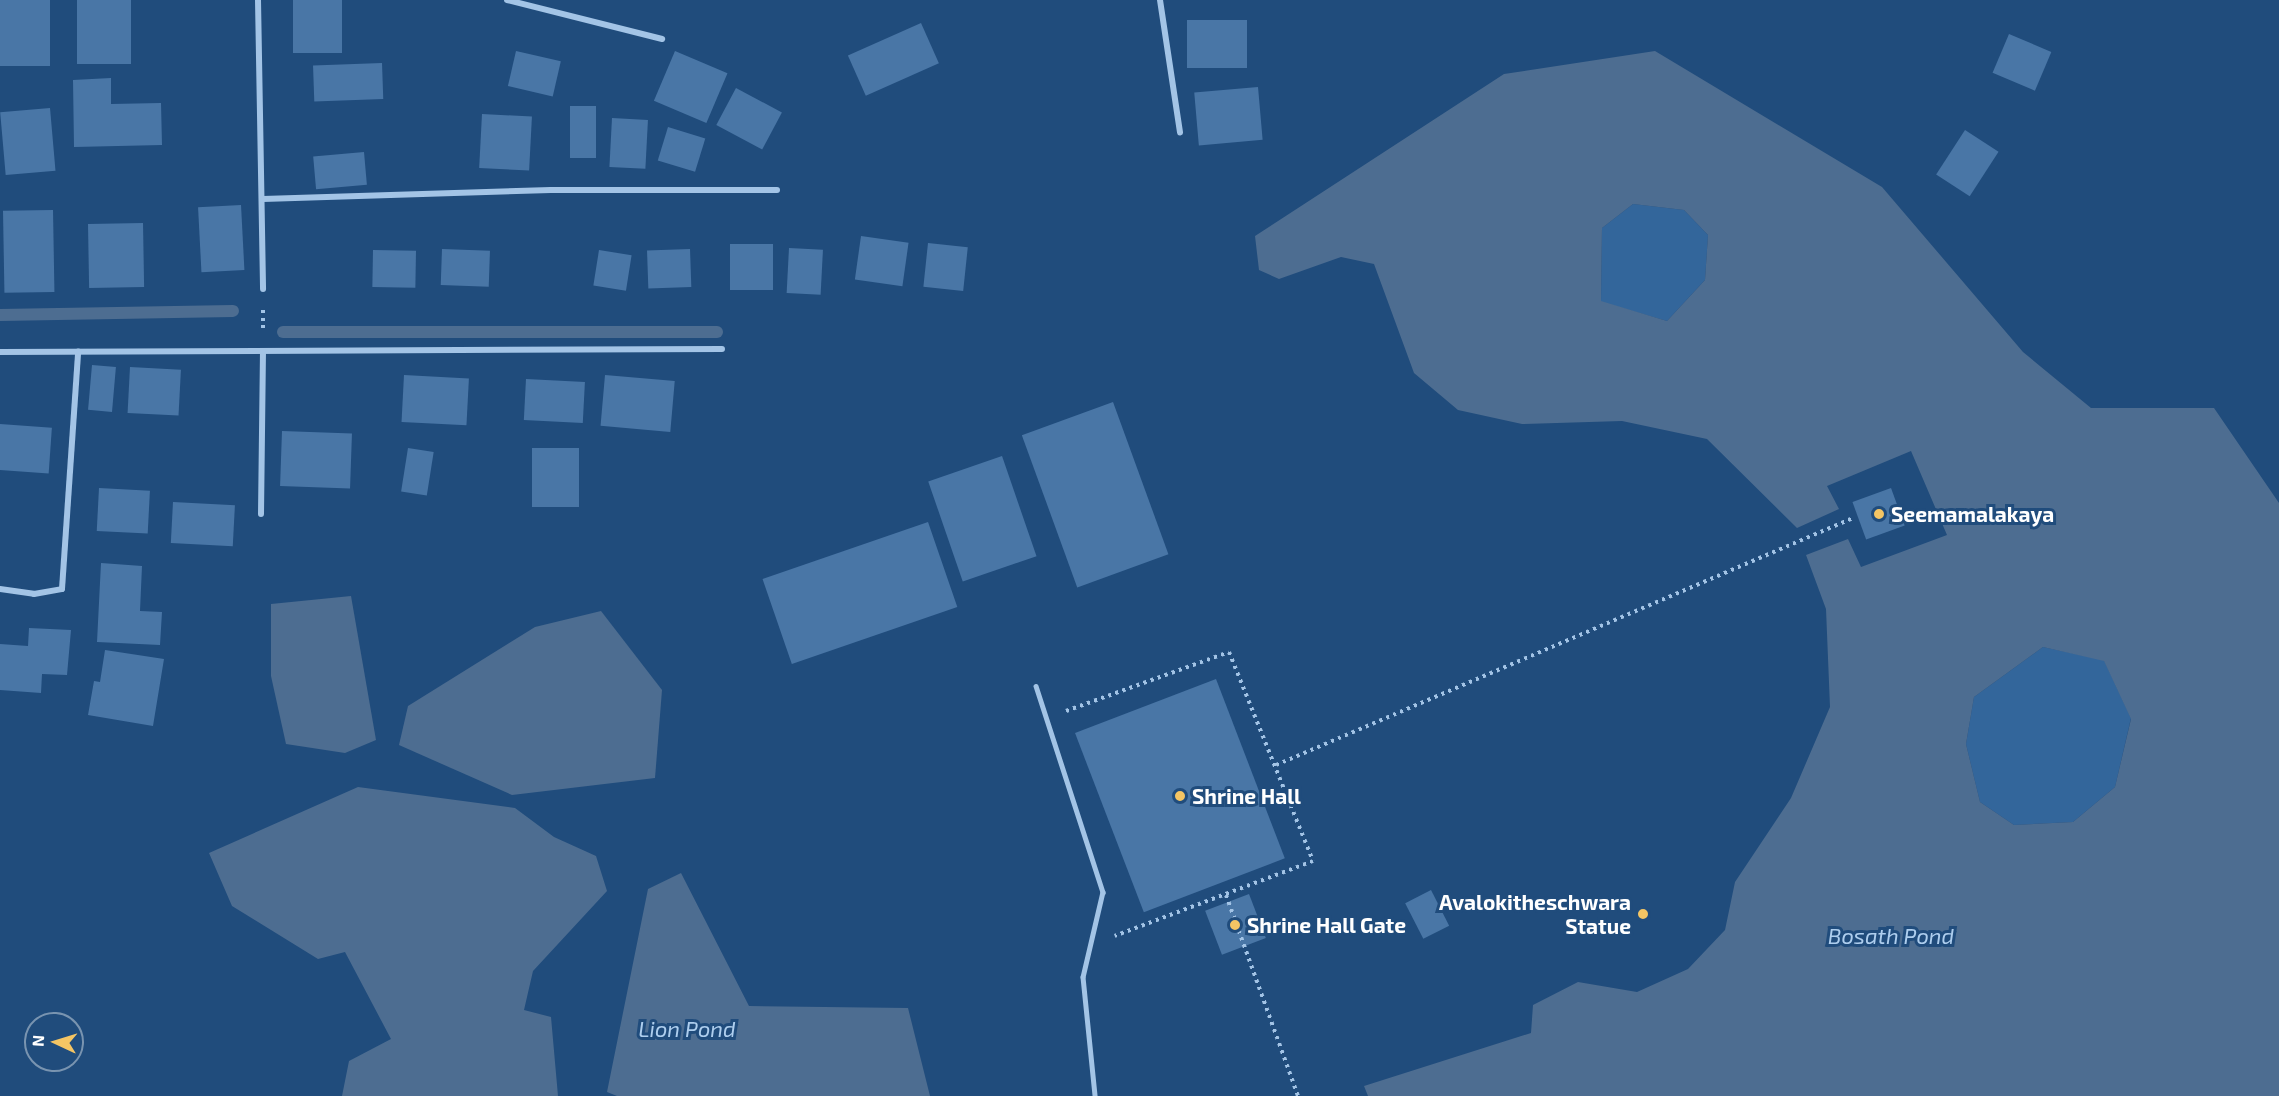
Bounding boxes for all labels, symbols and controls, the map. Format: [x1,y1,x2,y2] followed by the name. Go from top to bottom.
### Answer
[1891,501,2054,527] place label: Seemamalakaya
[1872,507,1886,521] marker: Seemamalakaya
[1192,783,1301,809] place label: Shrine Hall
[1173,789,1187,803] marker: Shrine Hall
[1439,889,1631,939] place label: Avalokitheschwara Statue
[1636,907,1650,921] marker: Avalokitheschwara Statue
[1247,912,1407,938] place label: Shrine Hall Gate
[1228,918,1242,932] marker: Shrine Hall Gate
[1828,923,1954,949] water label: Bosath Pond
[24,1012,84,1072] north arrow
[638,1016,736,1042] water label: Lion Pond
[28,1034,47,1047] text: N

